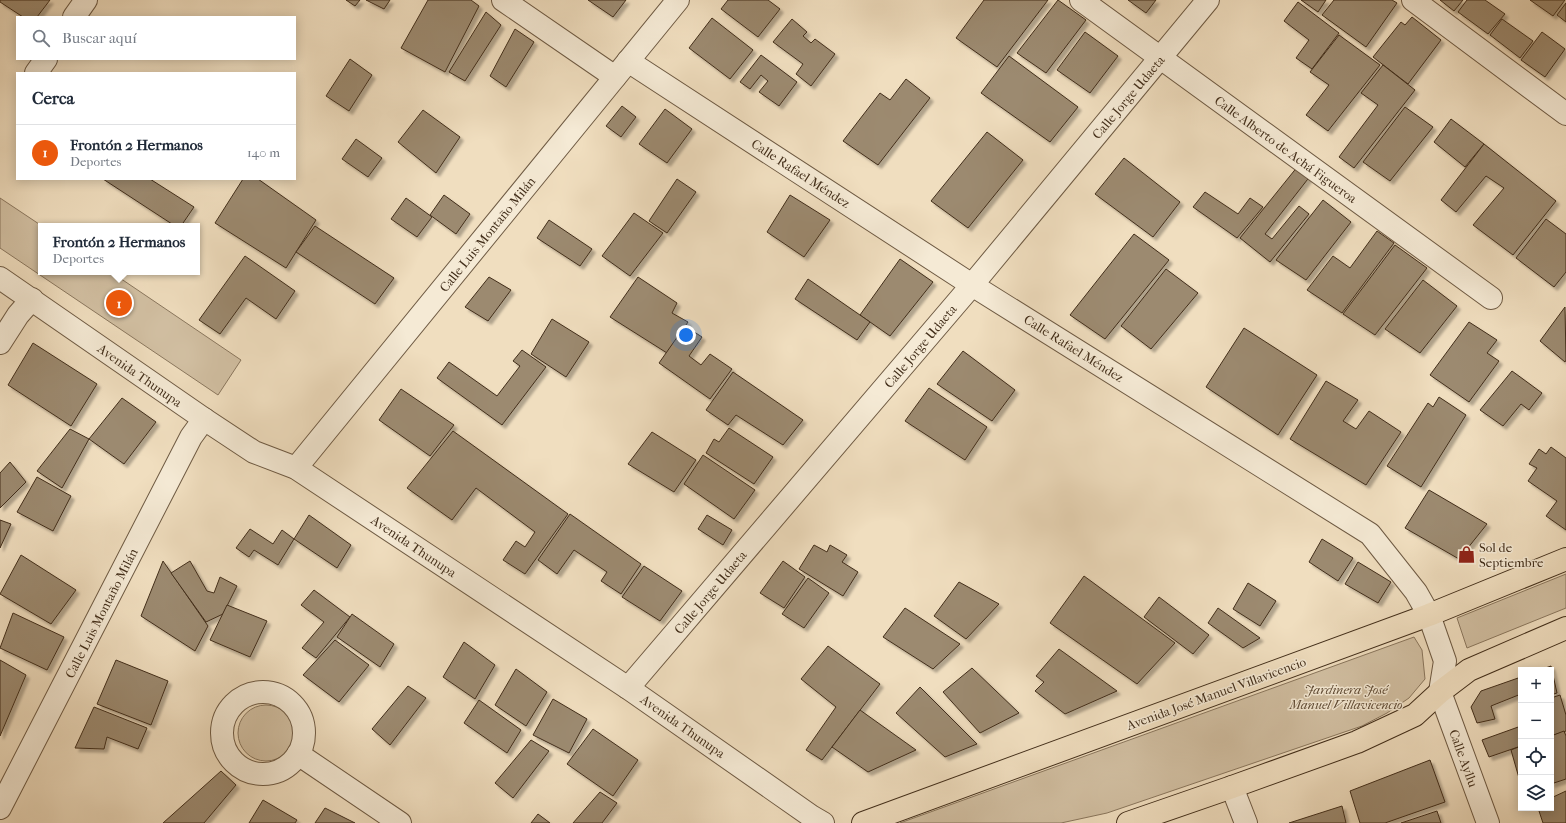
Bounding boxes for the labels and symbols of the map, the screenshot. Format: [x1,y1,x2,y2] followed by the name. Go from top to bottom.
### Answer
[1089,52,1168,142] street label: Calle Jorge Udaeta
[1212,93,1361,207] street label: Calle Alberto de Achá Figueroa
[749,136,853,211] street label: Calle Rafael Méndez
[436,173,539,295] street label: Calle Luis Montaño Milán
[106,288,132,318] pin: 1
[881,301,960,391] street label: Calle Jorge Udaeta
[1021,312,1127,385] street label: Calle Rafael Méndez
[676,325,696,345] your location
[94,340,186,411] street label: Avenida Thunupa
[368,512,460,581] street label: Avenida Thunupa
[1479,540,1544,570] place label: Sol de Septiembre
[1456,544,1476,564] shop icon: Sol de Septiembre
[62,545,141,681] street label: Calle Luis Montaño Milán
[671,547,750,637] street label: Calle Jorge Udaeta
[1123,654,1308,733] street label: Avenida José Manuel Villavicencio
[1288,682,1403,712] park label: Jardinera José Manuel Villavicencio
[637,691,729,762] street label: Avenida Thunupa
[1446,727,1481,790] street label: Calle Ayllu

